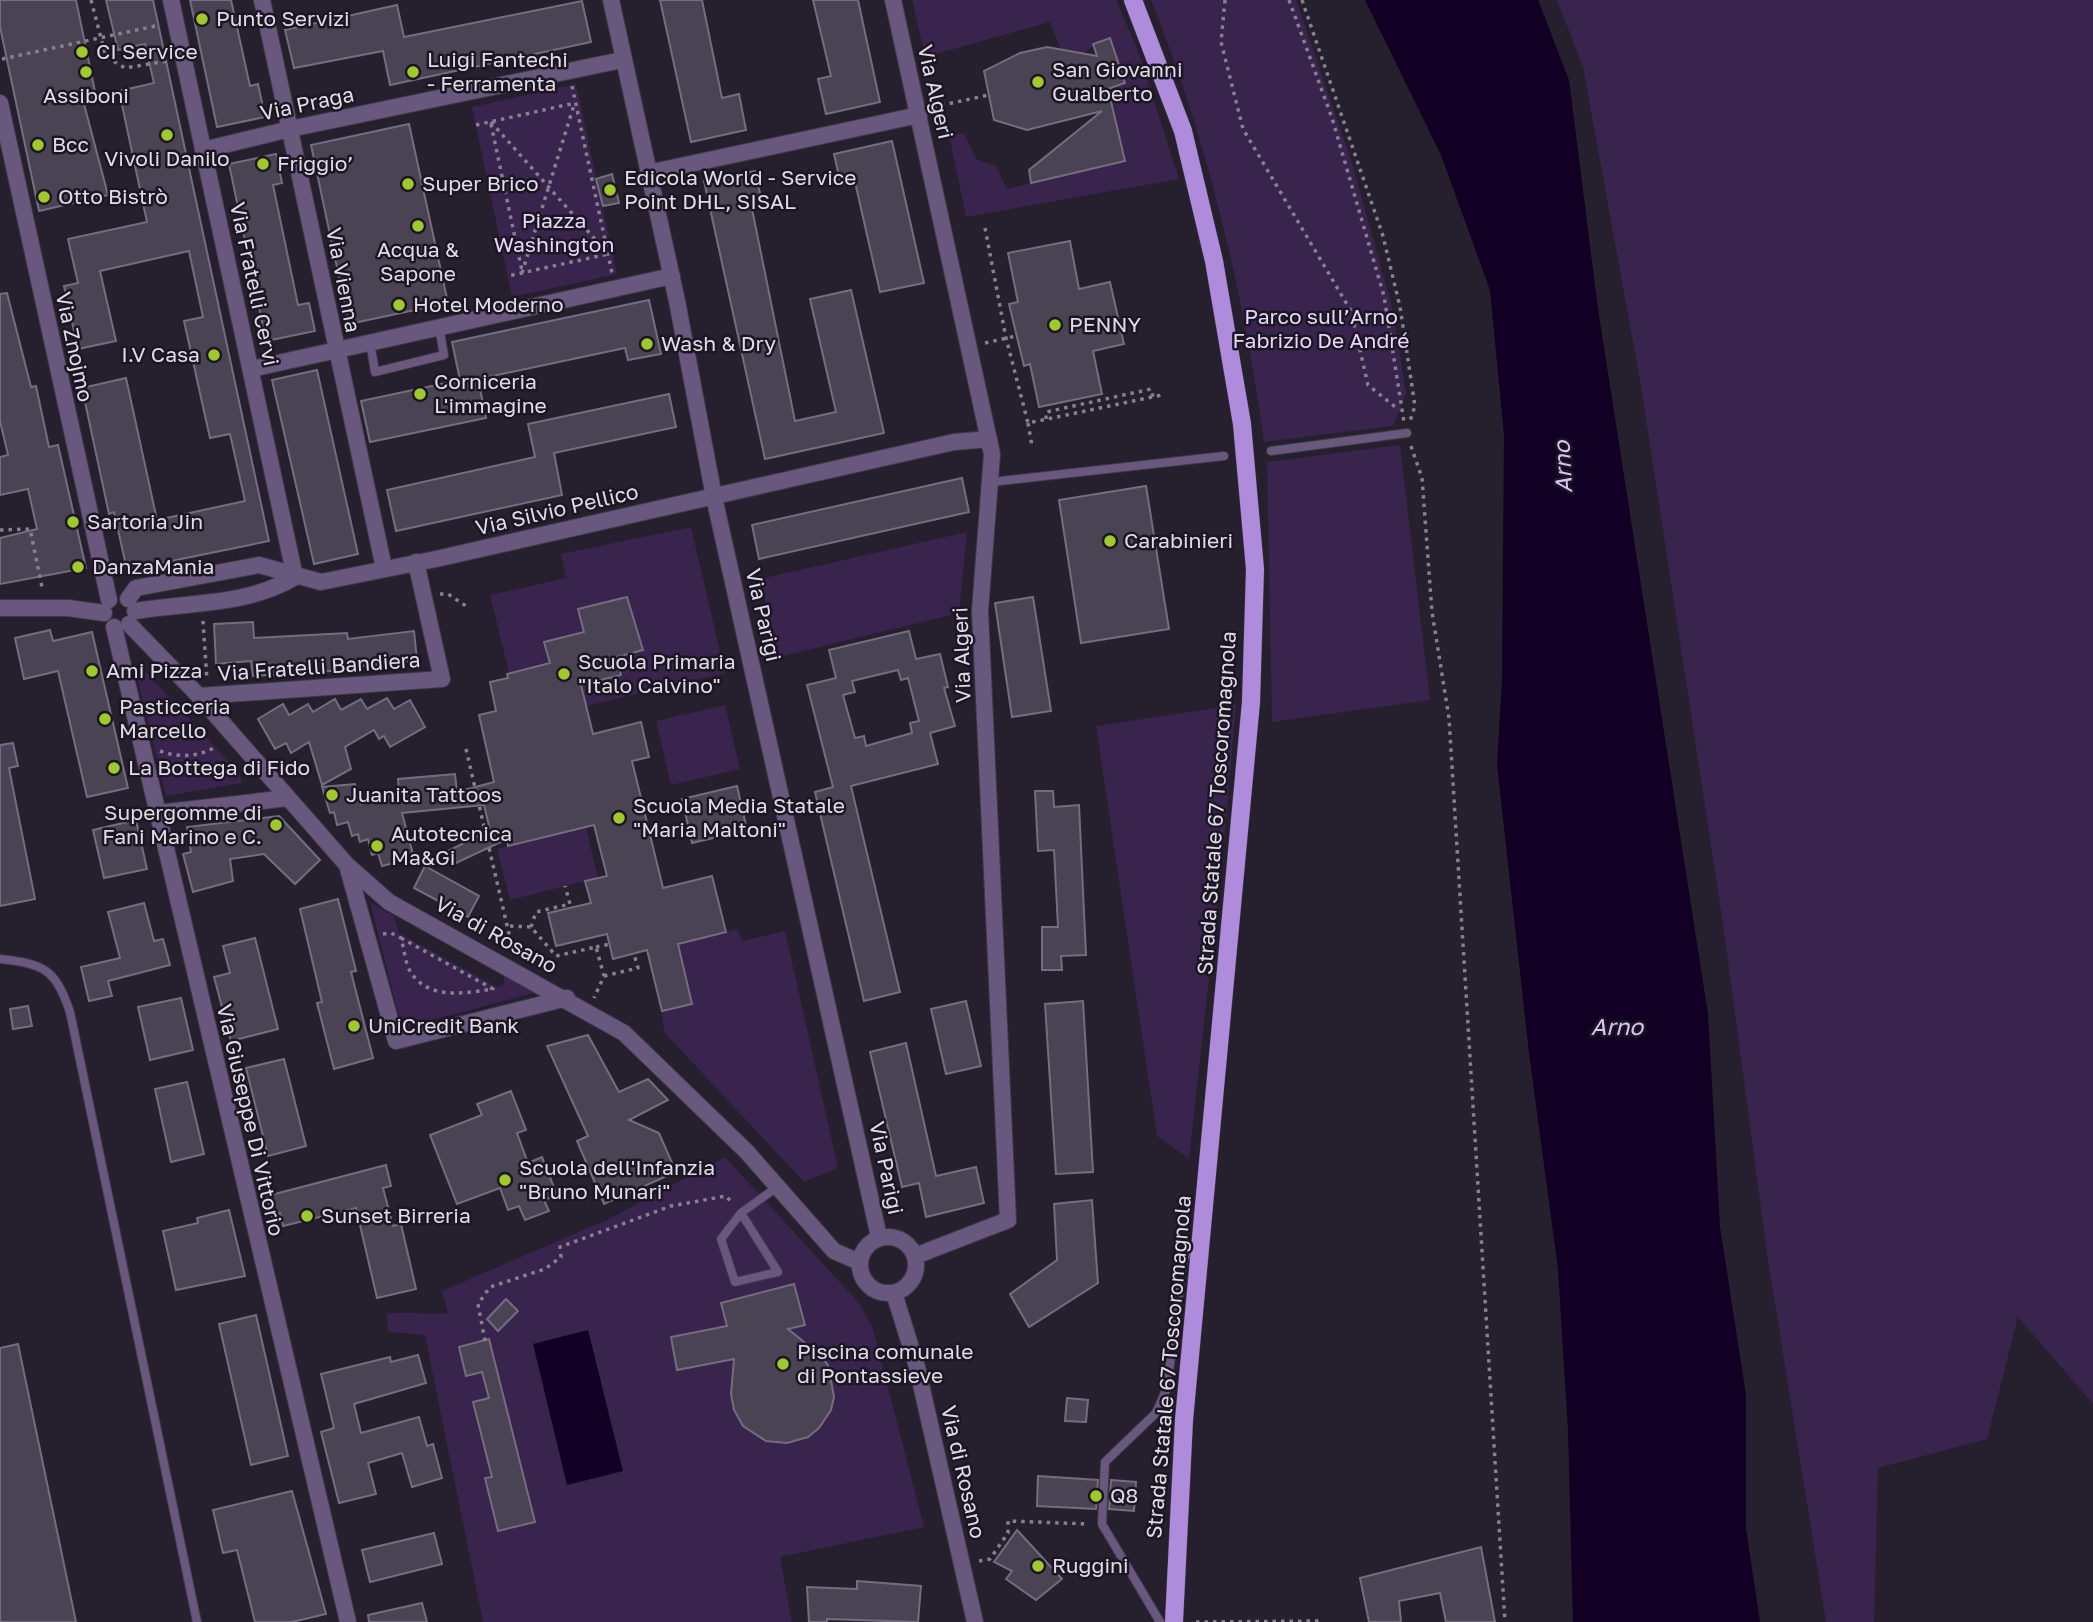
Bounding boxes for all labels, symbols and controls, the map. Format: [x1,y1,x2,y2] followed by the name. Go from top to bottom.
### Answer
[216,5,350,31] place label: Punto Servizi
[194,11,210,27] marker: Punto Servizi
[96,38,198,64] place label: CI Service
[913,42,959,141] street label: Via Algeri
[74,44,90,60] marker: CI Service
[427,46,568,96] place label: Luigi Fantechi - Ferramenta
[1052,56,1183,106] place label: San Giovanni Gualberto
[78,64,94,80] marker: Assiboni
[405,64,421,80] marker: Luigi Fantechi - Ferramenta
[1030,74,1046,90] marker: San Giovanni Gualberto
[258,80,356,126] street label: Via Praga
[43,82,129,108] place label: Assiboni
[159,127,175,143] marker: Vivoli Danilo
[52,131,89,157] place label: Bcc
[30,137,46,153] marker: Bcc
[104,145,230,171] place label: Vivoli Danilo
[277,150,353,176] place label: Friggio’
[255,156,271,172] marker: Friggio’
[624,164,857,214] place label: Edicola World - Service Point DHL, SISAL
[422,170,539,196] place label: Super Brico
[400,176,416,192] marker: Super Brico
[602,182,618,198] marker: Edicola World - Service Point DHL, SISAL
[58,183,168,209] place label: Otto Bistrò
[36,189,52,205] marker: Otto Bistrò
[225,200,285,368] street label: Via Fratelli Cervi
[494,207,614,257] park label: Piazza Washington
[410,218,426,234] marker: Acqua & Sapone
[321,225,367,335] street label: Via Vienna
[377,236,459,286] place label: Acqua & Sapone
[51,289,99,404] street label: Via Znojmo
[413,291,564,317] place label: Hotel Moderno
[391,297,407,313] marker: Hotel Moderno
[1232,303,1410,353] park label: Parco sull’Arno Fabrizio De André
[1069,311,1141,337] place label: PENNY
[1047,317,1063,333] marker: PENNY
[661,330,776,356] place label: Wash & Dry
[639,336,655,352] marker: Wash & Dry
[121,341,200,367] place label: I.V Casa
[206,347,222,363] marker: I.V Casa
[434,368,547,418] place label: Corniceria L'immagine
[412,386,428,402] marker: Corniceria L'immagine
[1547,439,1577,494] water label: Arno
[473,478,641,540] street label: Via Silvio Pellico
[87,508,203,534] place label: Sartoria Jin
[65,514,81,530] marker: Sartoria Jin
[1124,527,1233,553] place label: Carabinieri
[1102,533,1118,549] marker: Carabinieri
[92,553,214,579] place label: DanzaMania
[70,559,86,575] marker: DanzaMania
[741,566,787,664] street label: Via Parigi
[946,607,976,703] street label: Via Algeri
[1191,630,1241,976] street label: Strada Statale 67 Toscoromagnola
[217,646,421,686] street label: Via Fratelli Bandiera
[578,648,736,698] place label: Scuola Primaria "Italo Calvino"
[106,657,202,683] place label: Ami Pizza
[84,663,100,679] marker: Ami Pizza
[556,666,572,682] marker: Scuola Primaria "Italo Calvino"
[119,693,230,743] place label: Pasticceria Marcello
[97,711,113,727] marker: Pasticceria Marcello
[128,754,310,780] place label: La Bottega di Fido
[106,760,122,776] marker: La Bottega di Fido
[346,781,502,807] place label: Juanita Tattoos
[324,787,340,803] marker: Juanita Tattoos
[633,792,845,842] place label: Scuola Media Statale "Maria Maltoni"
[102,799,262,849] place label: Supergomme di Fani Marino e C.
[611,810,627,826] marker: Scuola Media Statale "Maria Maltoni"
[268,817,284,833] marker: Supergomme di Fani Marino e C.
[391,820,512,870] place label: Autotecnica Ma&Gi
[369,838,385,854] marker: Autotecnica Ma&Gi
[431,890,562,978] street label: Via di Rosano
[212,1001,290,1238] street label: Via Giuseppe Di Vittorio
[368,1012,519,1038] place label: UniCredit Bank
[1591,1012,1644,1040] water label: Arno
[346,1018,362,1034] marker: UniCredit Bank
[864,1119,910,1217] street label: Via Parigi
[519,1154,715,1204] place label: Scuola dell'Infanzia "Bruno Munari"
[497,1172,513,1188] marker: Scuola dell'Infanzia "Bruno Munari"
[1140,1194,1196,1540] street label: Strada Statale 67 Toscoromagnola
[321,1202,471,1228] place label: Sunset Birreria
[299,1208,315,1224] marker: Sunset Birreria
[797,1338,973,1388] place label: Piscina comunale di Pontassieve
[775,1356,791,1372] marker: Piscina comunale di Pontassieve
[936,1403,992,1541] street label: Via di Rosano
[1110,1482,1138,1508] place label: Q8
[1088,1488,1104,1504] marker: Q8
[1052,1552,1129,1578] place label: Ruggini
[1030,1558,1046,1574] marker: Ruggini

